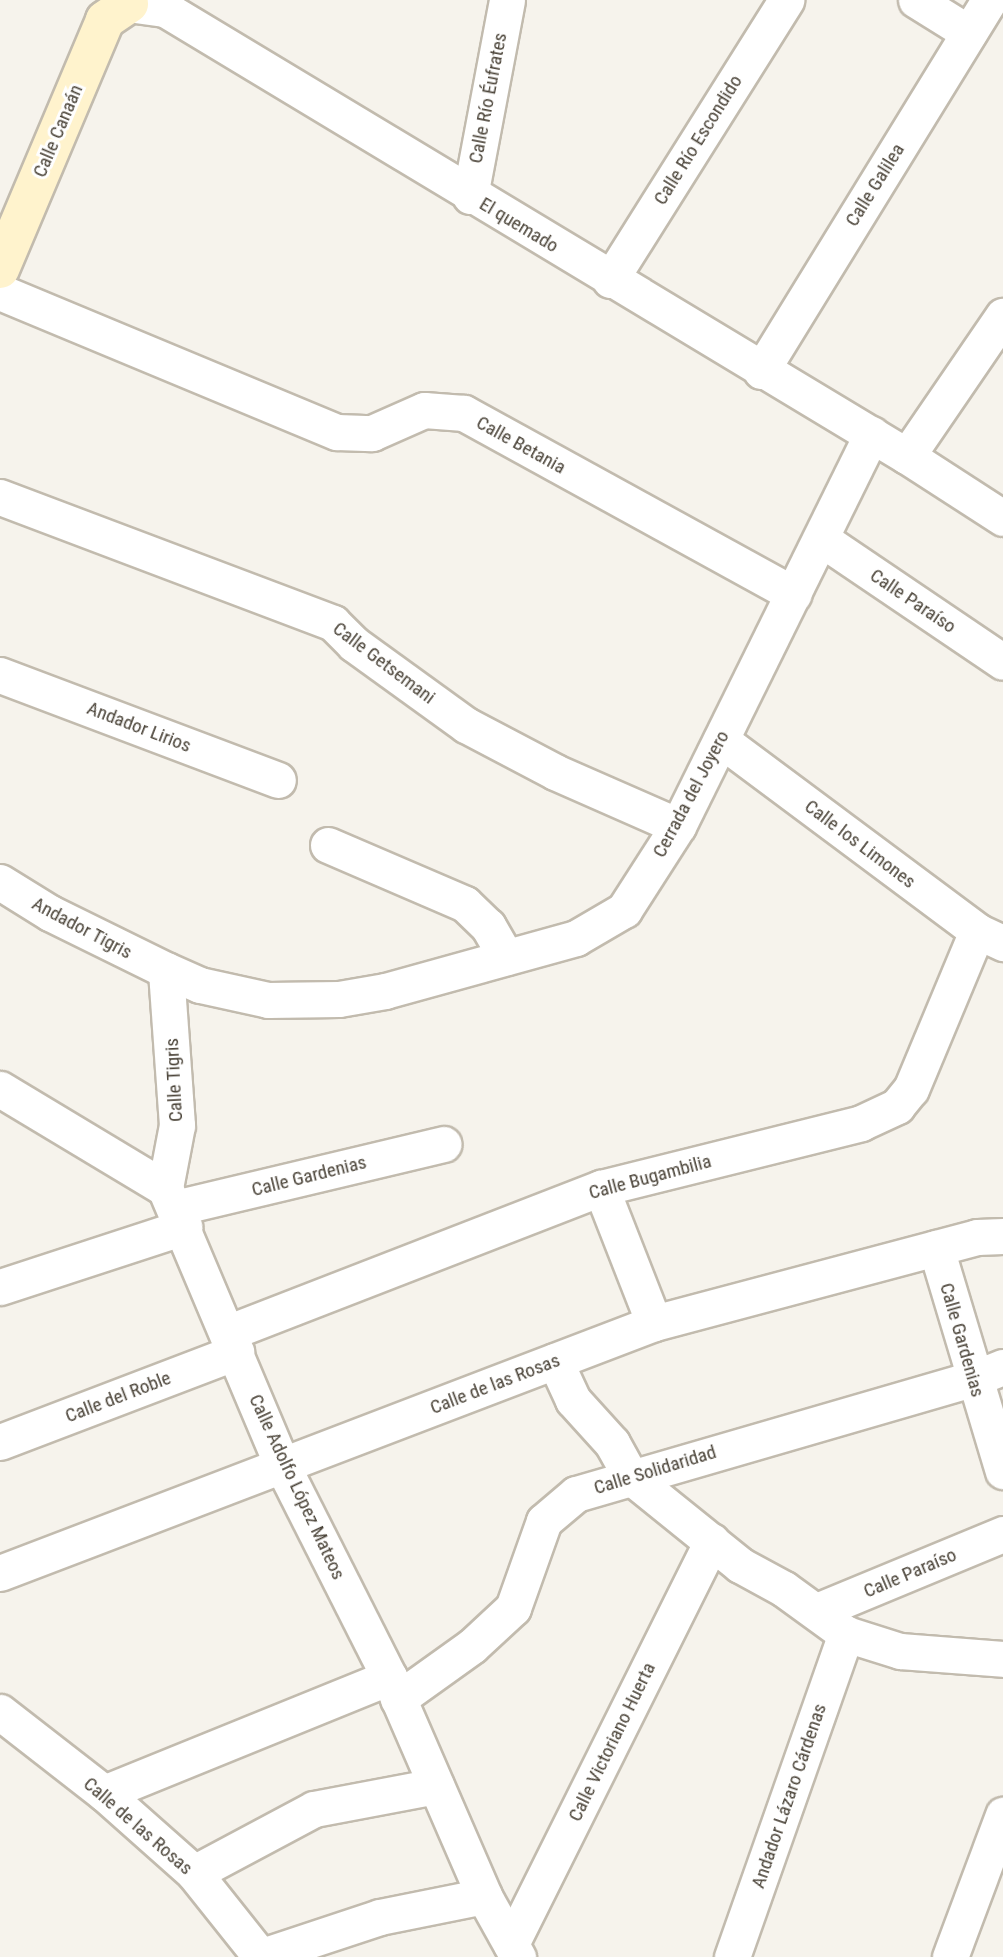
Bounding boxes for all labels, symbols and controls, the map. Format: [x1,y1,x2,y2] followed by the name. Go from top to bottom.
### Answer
[464,31,512,165] street label: Calle Río Éufrates
[649,71,747,209] street label: Calle Río Escondido
[28,81,88,181] street label: Calle Canaán
[841,139,909,231] street label: Calle Galilea
[475,193,563,257] street label: El quemado
[472,411,570,479] street label: Calle Betania
[866,564,960,638] street label: Calle Paraíso
[328,617,440,709] street label: Calle Getsemani
[84,697,194,757] street label: Andador Lirios
[648,727,734,861] street label: Cerrada del Joyero
[800,795,920,893] street label: Calle los Limones
[28,892,136,964] street label: Andador Tigris
[160,1037,188,1123] street label: Calle Tigris
[586,1150,714,1204] street label: Calle Bugambilia
[249,1151,369,1201] street label: Calle Gardenias
[935,1280,989,1400] street label: Calle Gardenias
[427,1349,563,1419] street label: Calle de las Rosas
[62,1366,174,1428] street label: Calle del Roble
[244,1391,350,1583] street label: Calle Adolfo López Mateos
[591,1441,719,1499] street label: Calle Solidaridad
[860,1543,960,1603] street label: Calle Paraíso
[564,1659,660,1825] street label: Calle Victoriano Huerta
[747,1701,831,1891] street label: Andador Lázaro Cárdenas
[79,1772,197,1880] street label: Calle de las Rosas

